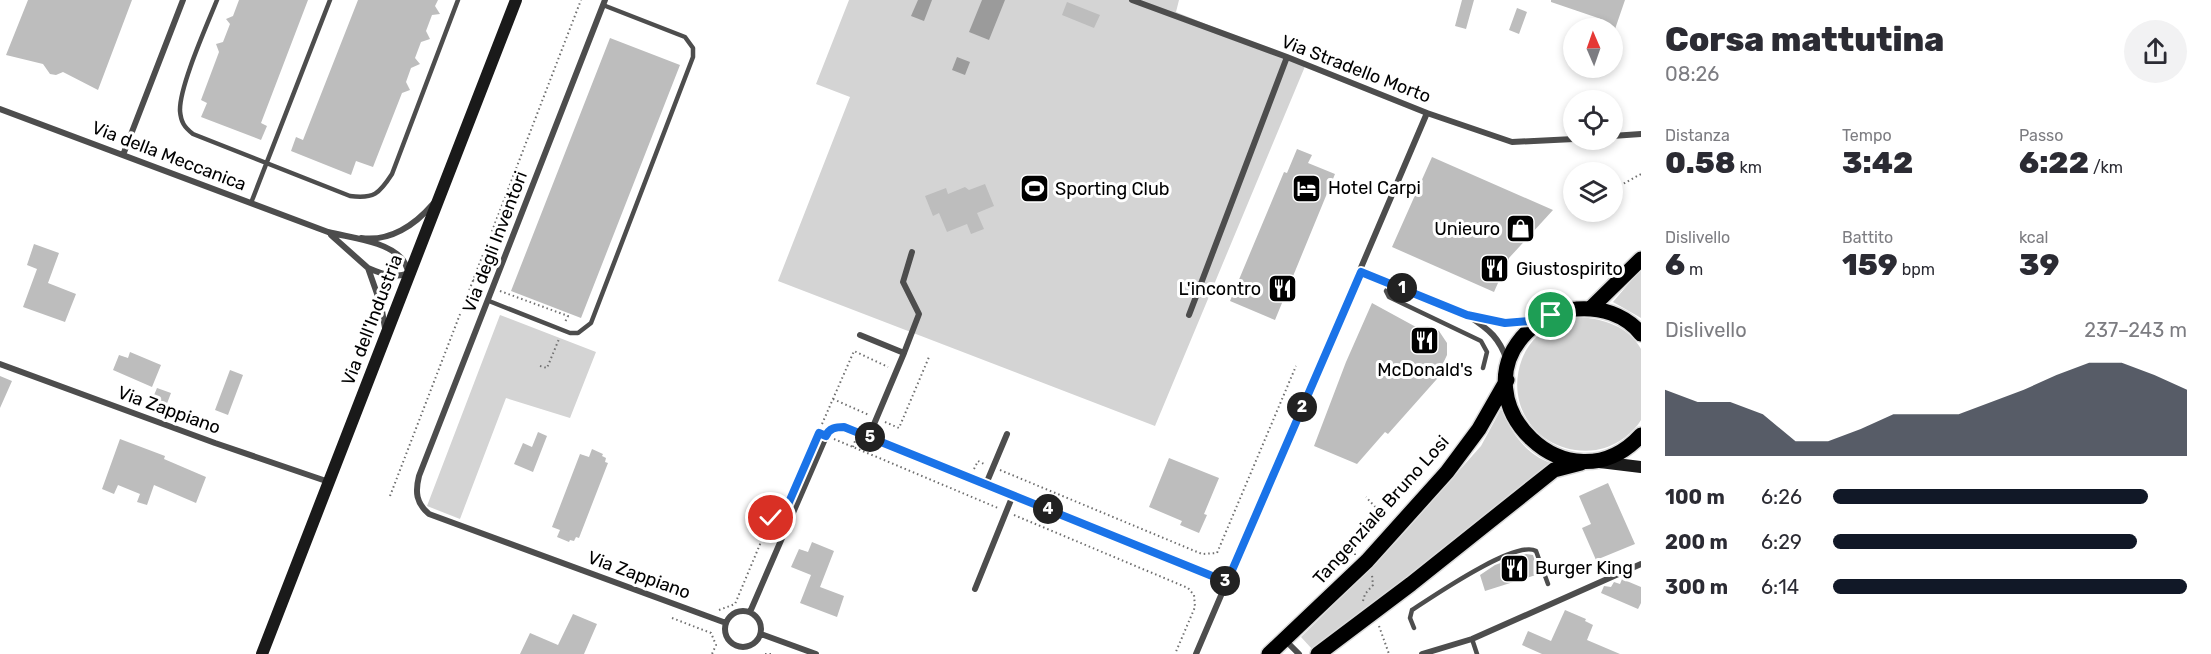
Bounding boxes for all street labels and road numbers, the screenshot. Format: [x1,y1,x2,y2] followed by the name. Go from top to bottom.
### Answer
[1278,30,1434,108] street label: Via Stradello Morto
[89,116,249,196] street label: Via della Meccanica
[458,168,532,316] street label: Via degli Inventori
[337,251,407,389] street label: Via dell'Industria
[114,381,224,439] street label: Via Zappiano
[1308,431,1454,589] street label: Tangenziale Bruno Losi
[584,546,694,604] street label: Via Zappiano

